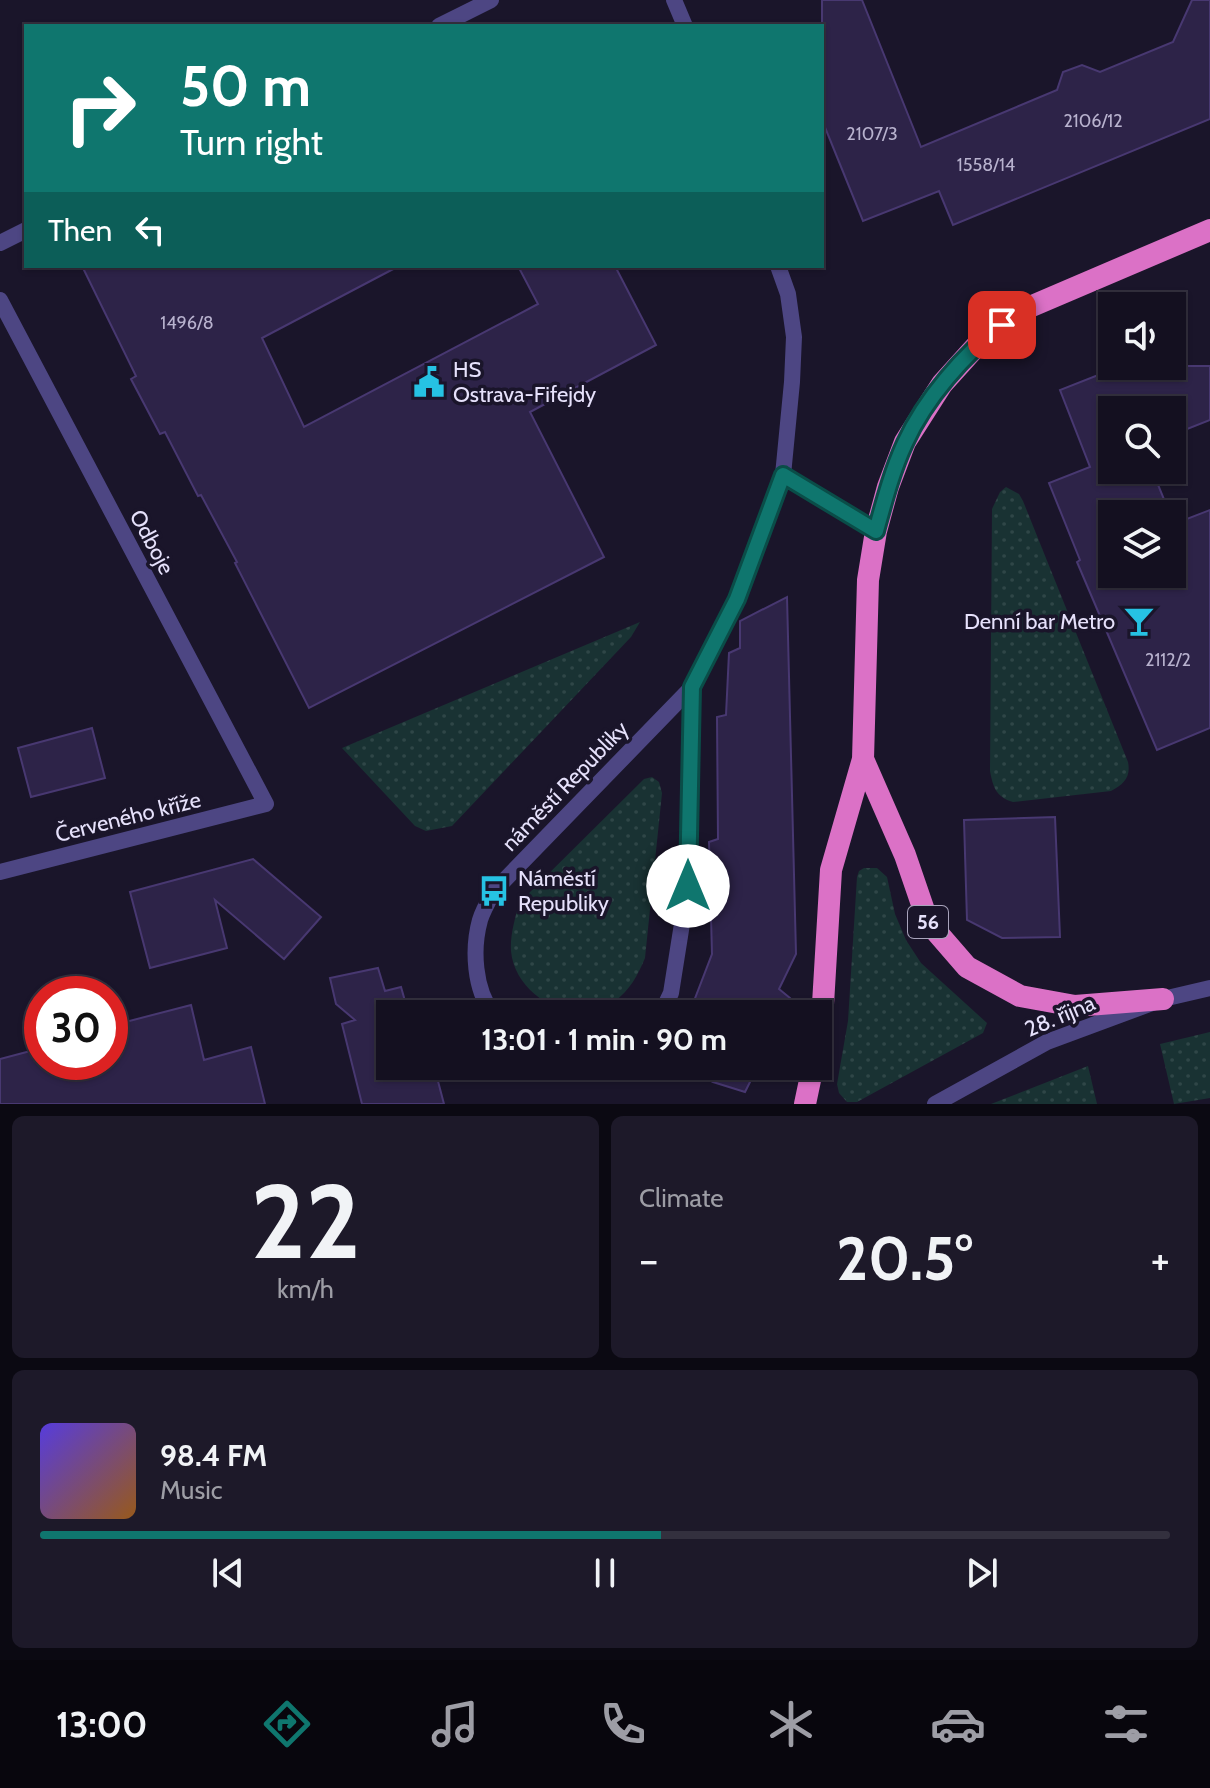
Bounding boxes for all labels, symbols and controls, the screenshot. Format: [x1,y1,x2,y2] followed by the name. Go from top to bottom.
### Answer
[180,52,311,120] text: 50 m
[48,56,152,160] icon: right
[1063,110,1123,132] house number: 2106/12
[180,120,323,164] text: Turn right
[846,123,898,145] house number: 2107/3
[957,154,1015,176] house number: 1558/14
[128,208,172,252] icon: left
[48,212,112,249] text: Then
[968,291,1036,359] pin
[1098,292,1186,588] map controls
[1098,292,1186,380] button: sound
[980,303,1024,347] icon: arrive
[160,312,214,334] house number: 1496/8
[453,356,596,408] place label: HS Ostrava-Fifejdy
[412,365,446,399] public building icon: HS Ostrava-Fifejdy
[1098,396,1186,484] button: search
[1098,500,1186,588] button: layers
[124,505,180,579] street label: Odboje
[1122,604,1156,638] bar icon: Denní bar Metro
[964,608,1115,635] place label: Denní bar Metro
[1145,649,1191,671] house number: 2112/2
[496,715,634,857] street label: náměstí Republiky
[52,786,204,848] street label: Červeného kříže
[646,844,730,928] position arrow
[518,865,609,917] place label: Náměstí Republiky
[477,874,511,908] bus stop icon: Náměstí Republiky
[908,906,948,938] road number: 56
[24,976,128,1080] speed limit sign: 30
[1021,989,1100,1043] street label: 28. října
[481,1021,727,1058] text: 13:01 · 1 min · 90 m
[250,1158,361,1284] text: 22
[639,1182,724,1214] text: Climate
[836,1222,973,1295] text: 20.5°
[639,1233,658,1286] text: −
[1151,1233,1170,1286] text: +
[277,1273,334,1305] text: km/h
[160,1437,267,1474] text: 98.4 FM
[160,1474,223,1506] text: Music
[206,1551,250,1595] icon: previous
[583,1551,627,1595] icon: pause
[960,1551,1004,1595] icon: next
[259,1696,315,1752] icon: directions
[427,1696,483,1752] icon: music
[595,1696,651,1752] icon: phone
[763,1696,819,1752] icon: climate
[930,1696,986,1752] icon: car
[1098,1696,1154,1752] icon: filters
[56,1702,147,1746] text: 13:00

